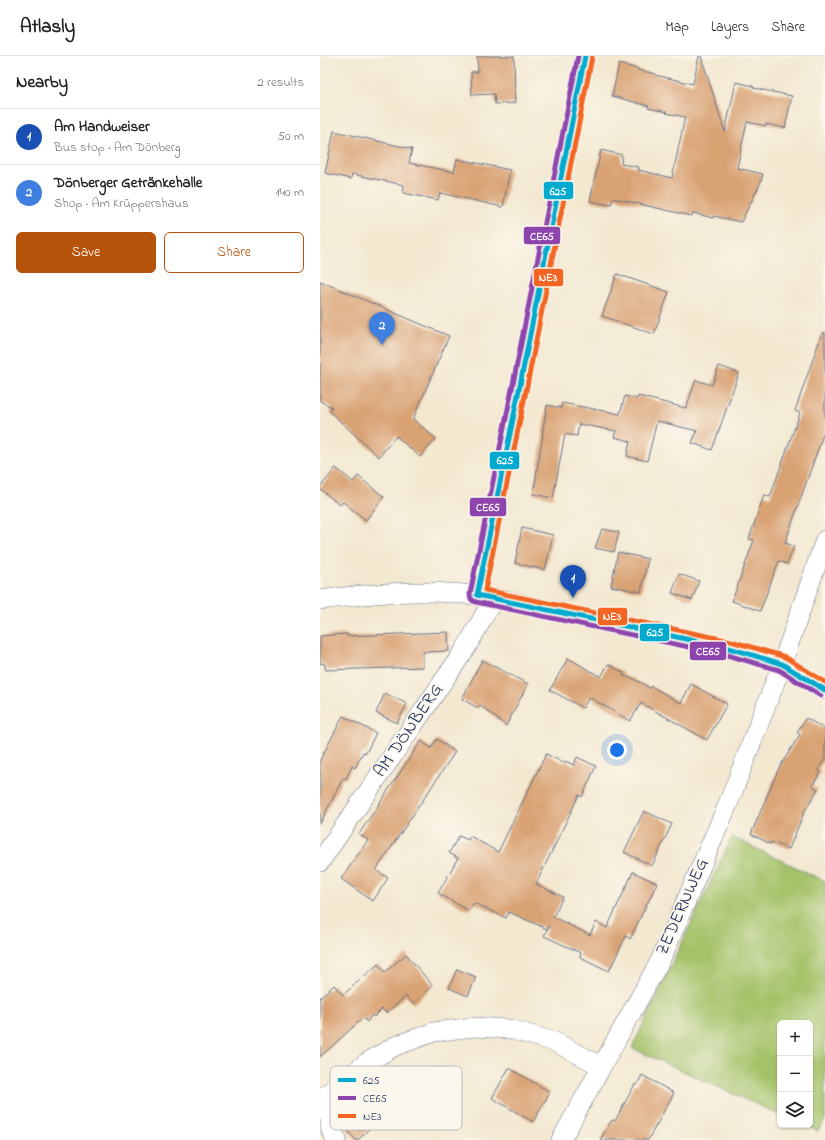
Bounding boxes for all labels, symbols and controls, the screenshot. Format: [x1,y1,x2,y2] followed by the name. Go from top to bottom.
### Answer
[20,14,75,41] text: Atlasly
[665,17,689,38] text: Map
[711,17,749,38] text: Layers
[771,17,805,38] text: Share
[16,70,68,95] text: Nearby
[257,73,304,92] text: 2 results
[54,116,150,138] text: Am Handweiser
[27,127,31,146] text: 1
[278,127,304,146] text: 50 m
[54,138,181,157] text: Bus stop · Am Dönberg
[54,172,202,194] text: Dönberger Getränkehalle
[543,181,574,200] line badge: 625
[26,183,32,202] text: 2
[276,183,304,202] text: 140 m
[549,184,567,200] text: 625
[54,194,189,213] text: Shop · Am Krüppershaus
[523,226,561,245] line badge: CE65
[530,229,555,245] text: CE65
[16,232,156,273] button: Save
[164,232,304,273] button: Share
[533,268,564,287] line badge: NE3
[539,270,558,286] text: NE3
[369,312,395,345] pin: 2
[489,451,520,470] line badge: 625
[496,453,514,469] text: 625
[469,497,507,517] line badge: CE65
[476,500,501,516] text: CE65
[560,565,586,598] pin: 1
[597,607,628,626] line badge: NE3
[603,609,622,625] text: NE3
[639,623,670,642] line badge: 625
[646,625,664,641] text: 625
[689,641,727,661] line badge: CE65
[696,644,721,660] text: CE65
[368,679,450,783] street label: AM DÖNBERG
[607,740,627,760] your location
[650,854,716,960] street label: ZEDERNWEG
[777,1020,813,1128] map controls
[777,1020,813,1056] button: +
[777,1056,813,1092] button: −
[330,1066,462,1130] legend
[363,1073,380,1089] text: 625
[363,1091,387,1107] text: CE65
[777,1092,813,1128] button: layers
[363,1109,382,1125] text: NE3

